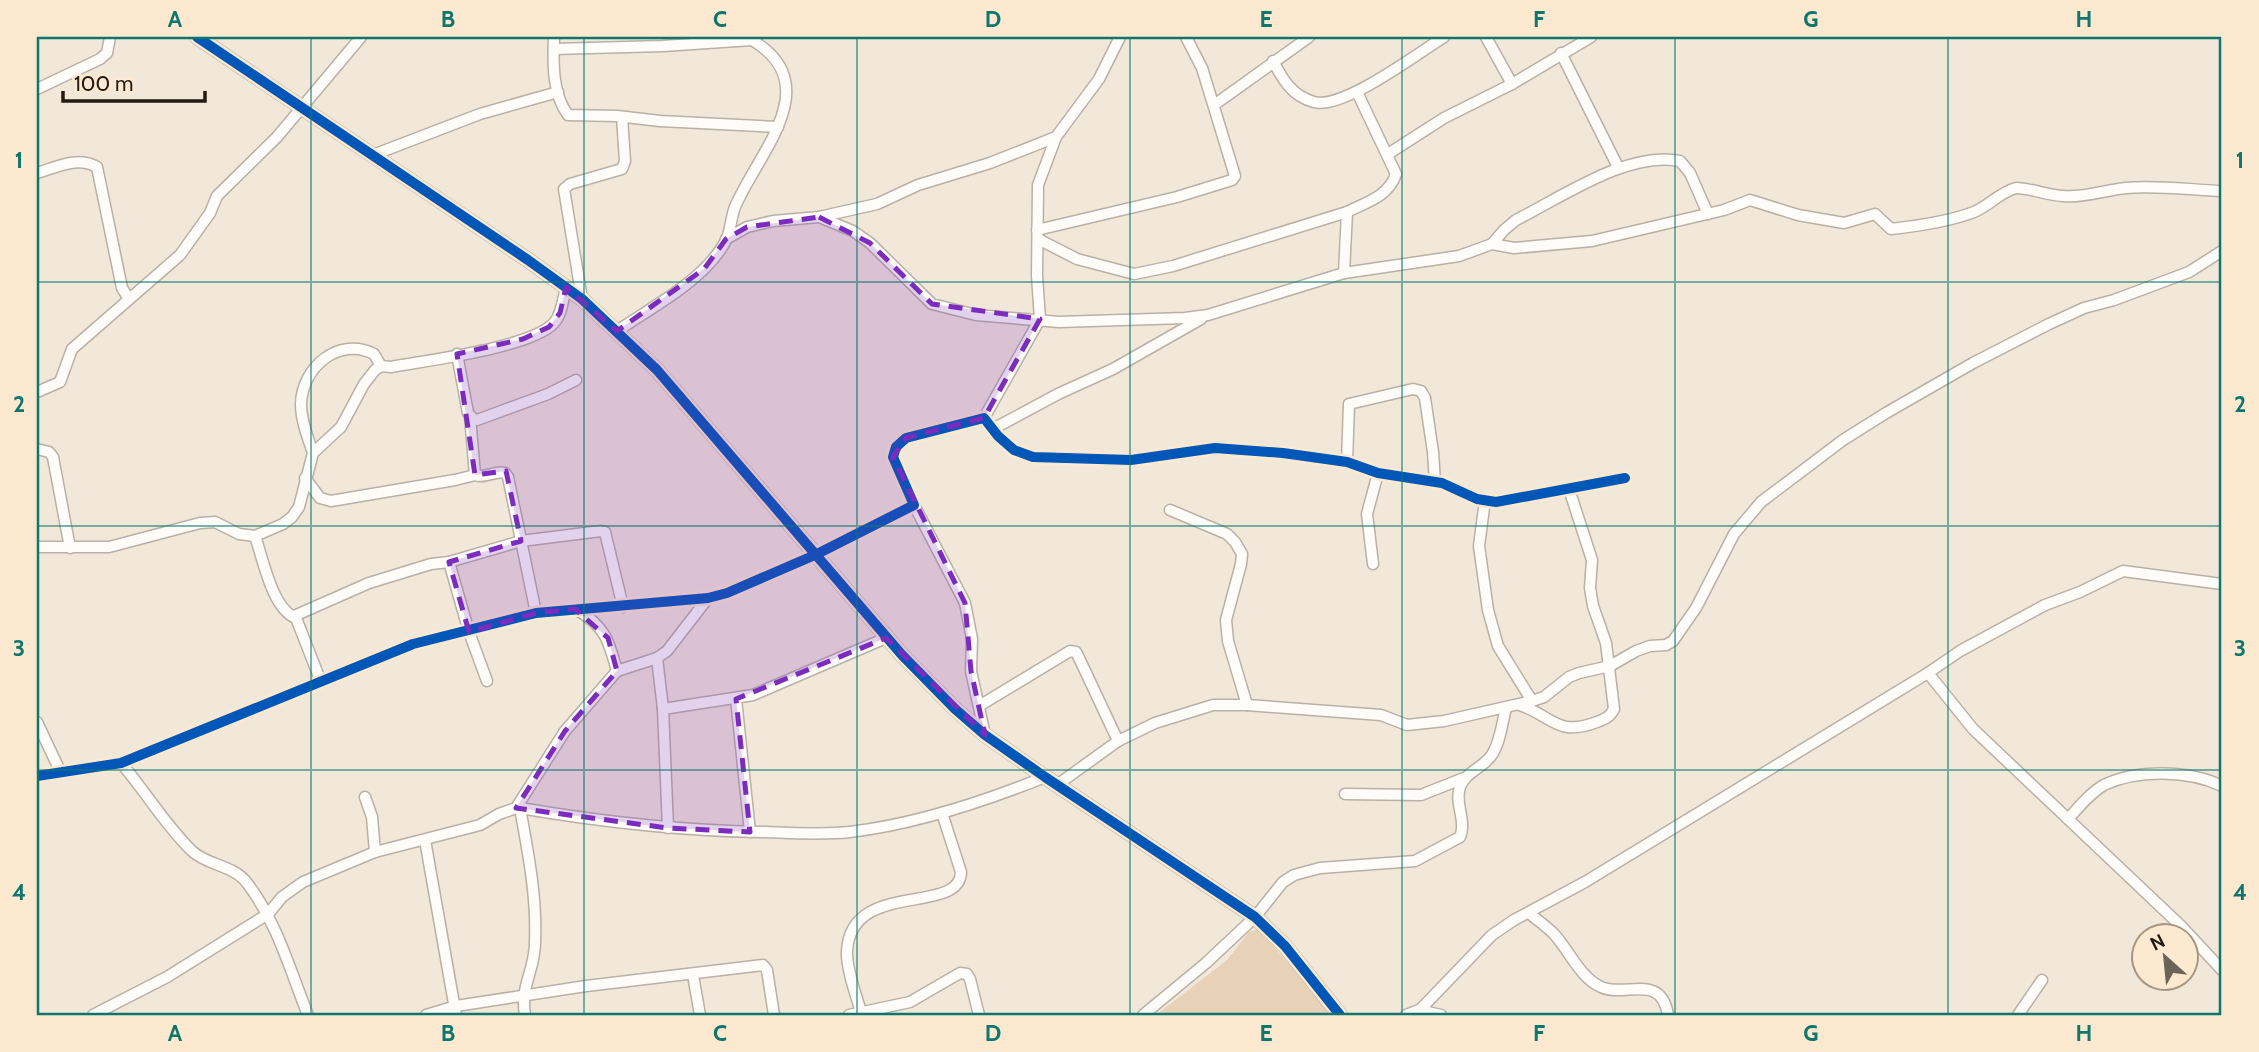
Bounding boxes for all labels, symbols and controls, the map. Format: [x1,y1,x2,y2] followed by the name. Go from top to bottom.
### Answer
[168,5,183,33] text: A
[441,5,455,33] text: B
[713,5,727,33] text: C
[985,5,1001,33] text: D
[1259,5,1273,33] text: E
[1533,5,1545,33] text: F
[1803,5,1819,33] text: G
[2076,5,2092,33] text: H
[63,60,205,104] scale bar
[74,71,133,96] text: 100 m
[15,146,23,174] text: 1
[2236,146,2244,174] text: 1
[13,390,25,418] text: 2
[2234,390,2246,418] text: 2
[13,634,25,662] text: 3
[2234,634,2246,662] text: 3
[12,878,26,906] text: 4
[2233,878,2247,906] text: 4
[2130,922,2200,992] north arrow
[2146,929,2169,956] text: N
[168,1019,183,1047] text: A
[441,1019,455,1047] text: B
[713,1019,727,1047] text: C
[985,1019,1001,1047] text: D
[1259,1019,1273,1047] text: E
[1533,1019,1545,1047] text: F
[1803,1019,1819,1047] text: G
[2076,1019,2092,1047] text: H

